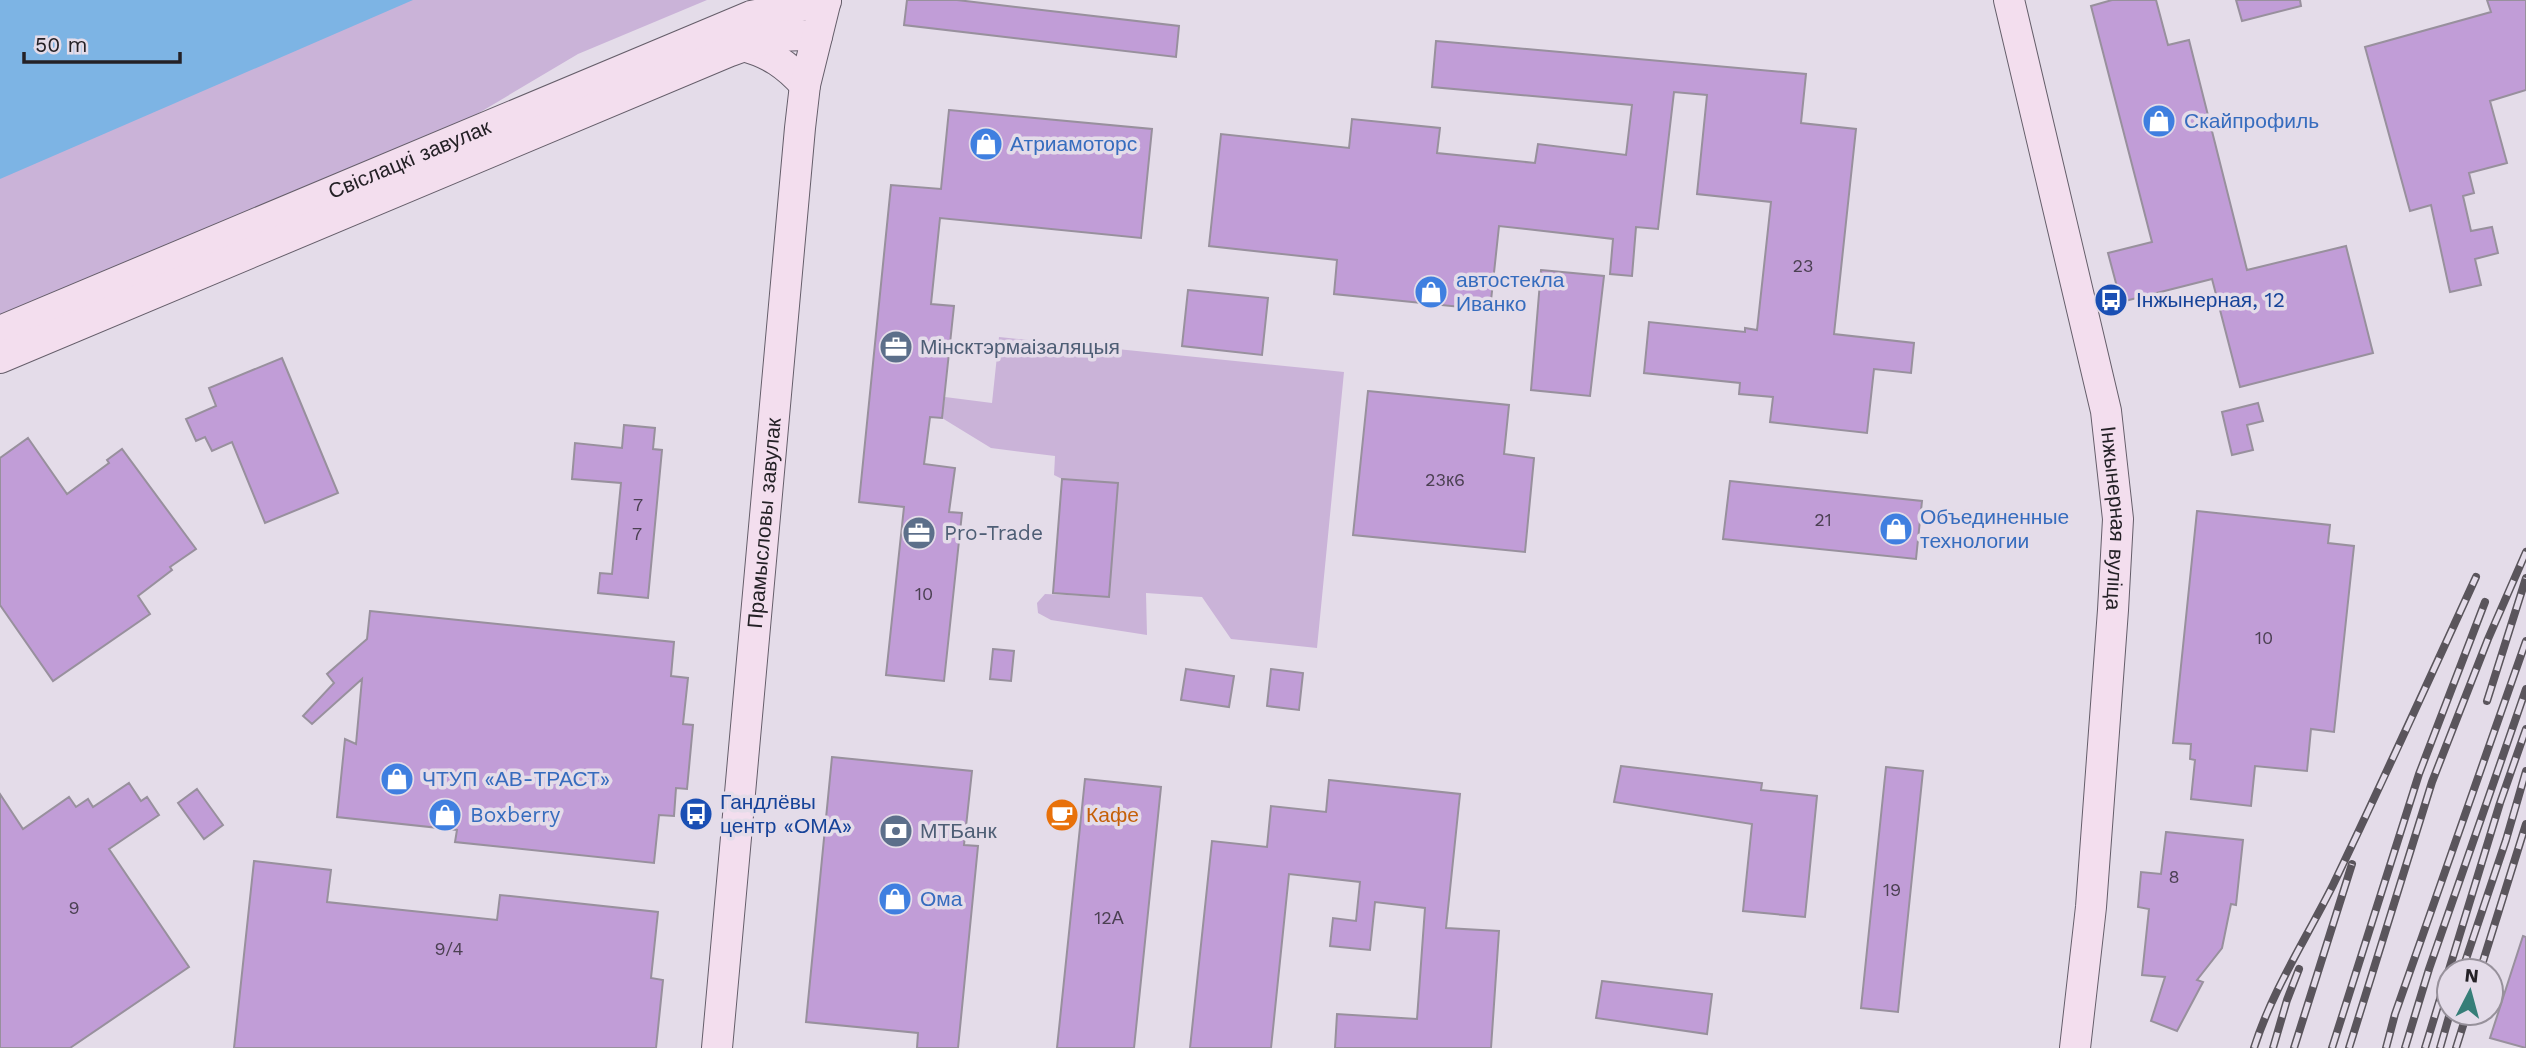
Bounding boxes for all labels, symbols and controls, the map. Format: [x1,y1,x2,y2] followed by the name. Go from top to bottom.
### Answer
[24,21,180,65] scale bar
[35,32,87,57] text: 50 m
[2140,102,2178,140] shop icon: Скайпрофиль
[2184,108,2319,133] place label: Скайпрофиль
[324,113,495,204] street label: Свіслацкі завулак
[967,125,1005,163] shop icon: Атриамоторс
[1010,131,1137,156] place label: Атриамоторс
[1793,255,1814,276] house number: 23
[1456,267,1565,316] place label: автостекла Иванко
[1412,273,1450,311] shop icon: автостекла Иванко
[2092,281,2130,319] bus stop icon: Інжынерная, 12
[2136,287,2285,312] place label: Інжынерная, 12
[877,328,915,366] office icon: Мінсктэрмаізаляцыя
[920,334,1120,359] place label: Мінсктэрмаізаляцыя
[742,416,786,629] street label: Прамысловы завулак
[2096,425,2131,611] street label: Інжынерная вуліца
[1425,469,1465,490] house number: 23к6
[633,494,643,515] house number: 7
[1920,504,2069,553] place label: Объединенные технологии
[1814,509,1832,530] house number: 21
[1877,510,1915,548] shop icon: Объединенные технологии
[900,514,938,552] office icon: Pro-Trade
[944,520,1043,545] place label: Pro-Trade
[632,523,642,544] house number: 7
[915,583,933,604] house number: 10
[2255,627,2273,648] house number: 10
[378,760,416,798] shop icon: ЧТУП «АВ-ТРАСТ»
[422,766,610,791] place label: ЧТУП «АВ-ТРАСТ»
[720,789,852,838] place label: Гандлёвы центр «ОМА»
[677,795,715,833] bus stop icon: Гандлёвы центр «ОМА»
[426,796,464,834] shop icon: Boxberry
[1043,796,1081,834] cafe icon: Кафе
[470,802,560,827] place label: Boxberry
[1086,802,1139,827] place label: Кафе
[877,812,915,850] bank icon: МТБанк
[920,818,997,843] place label: МТБанк
[2168,866,2180,887] house number: 8
[1883,879,1901,900] house number: 19
[876,880,914,918] shop icon: Ома
[920,886,963,911] place label: Ома
[68,897,80,918] house number: 9
[1094,907,1124,928] house number: 12А
[435,938,463,959] house number: 9/4
[2435,957,2505,1027] north arrow
[2464,963,2480,988] text: N

